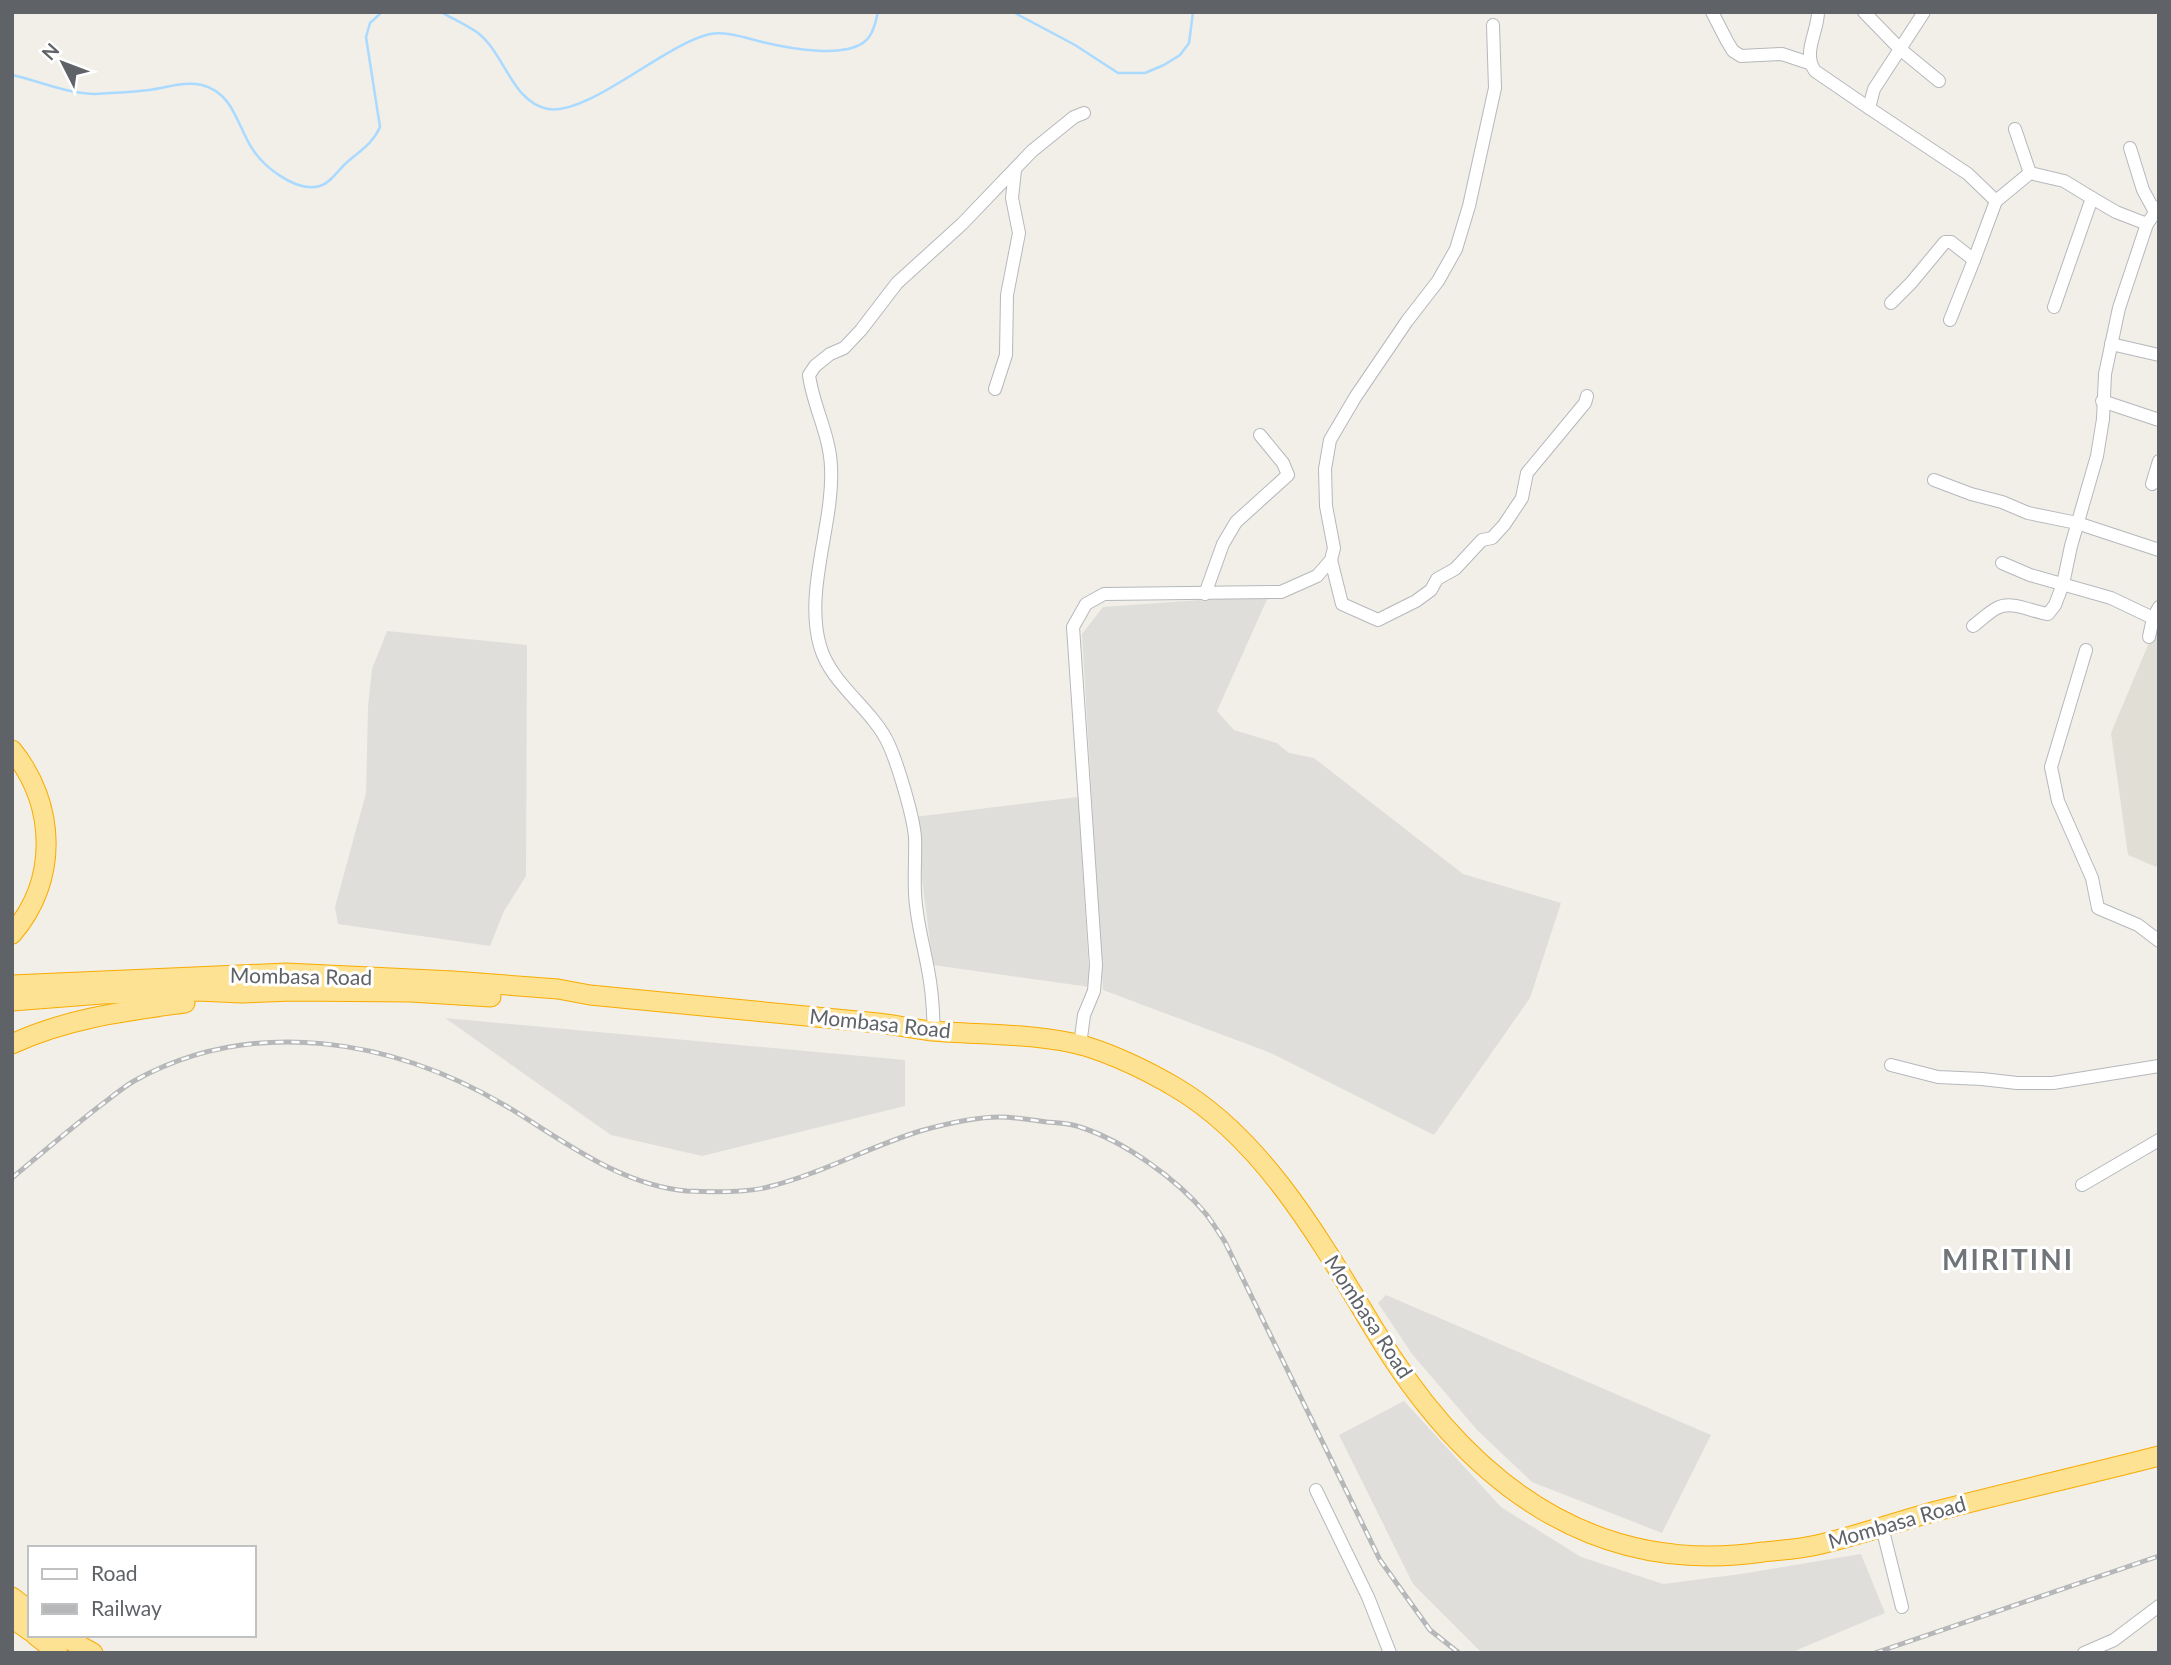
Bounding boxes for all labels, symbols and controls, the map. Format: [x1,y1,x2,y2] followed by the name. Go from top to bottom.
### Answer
[28,28,98,98] north arrow
[37,38,63,64] text: N
[230,962,372,989] street label: Mombasa Road
[808,1003,952,1042] street label: Mombasa Road
[1942,1242,2074,1276] district label: MIRITINI
[1320,1250,1418,1383] street label: Mombasa Road
[1825,1490,1968,1553] street label: Mombasa Road
[28,1546,256,1637] legend
[91,1560,138,1585] text: Road
[91,1595,162,1620] text: Railway

